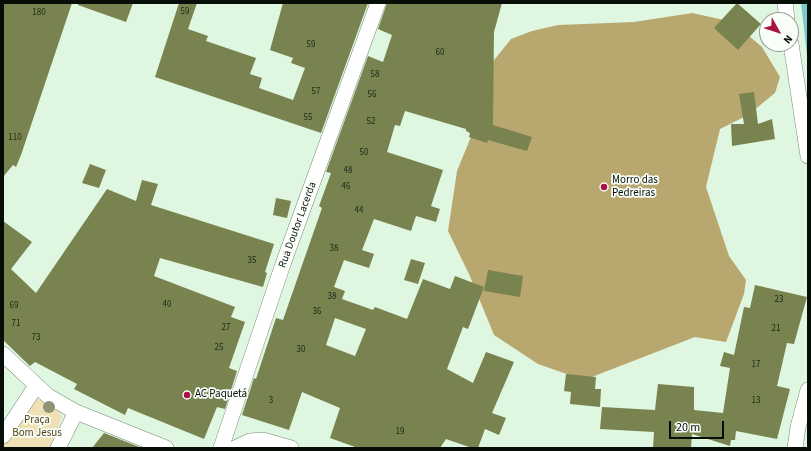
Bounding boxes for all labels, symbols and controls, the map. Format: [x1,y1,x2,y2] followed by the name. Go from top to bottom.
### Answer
[181,7,189,17] house number: 59
[32,8,46,18] house number: 180
[759,12,799,52] north arrow
[780,32,796,47] text: N
[307,40,315,50] house number: 59
[436,48,444,58] house number: 60
[371,70,379,80] house number: 58
[312,87,320,97] house number: 57
[368,90,376,100] house number: 56
[304,113,312,123] house number: 55
[367,117,375,127] house number: 52
[8,133,22,143] house number: 110
[360,148,368,158] house number: 50
[344,166,352,176] house number: 48
[612,174,658,200] place label: Morro das Pedreiras
[276,180,320,270] street label: Rua Doutor Lacerda
[342,182,350,192] house number: 46
[599,182,609,192] marker: Morro das Pedreiras
[355,206,363,216] house number: 44
[330,244,338,254] house number: 38
[248,256,256,266] house number: 35
[328,292,336,302] house number: 38
[775,295,783,305] house number: 23
[163,300,171,310] house number: 40
[10,301,18,311] house number: 69
[313,307,321,317] house number: 36
[12,319,20,329] house number: 71
[222,323,230,333] house number: 27
[772,324,780,334] house number: 21
[32,333,40,343] house number: 73
[215,343,223,353] house number: 25
[297,345,305,355] house number: 30
[752,360,760,370] house number: 17
[195,388,247,402] place label: AC Paquetá
[182,390,192,400] marker: AC Paquetá
[269,396,273,406] house number: 3
[752,396,760,406] house number: 13
[671,413,726,439] scale bar
[12,414,62,440] park label: Praça Bom Jesus
[676,419,700,436] text: 20 m
[396,427,404,437] house number: 19

